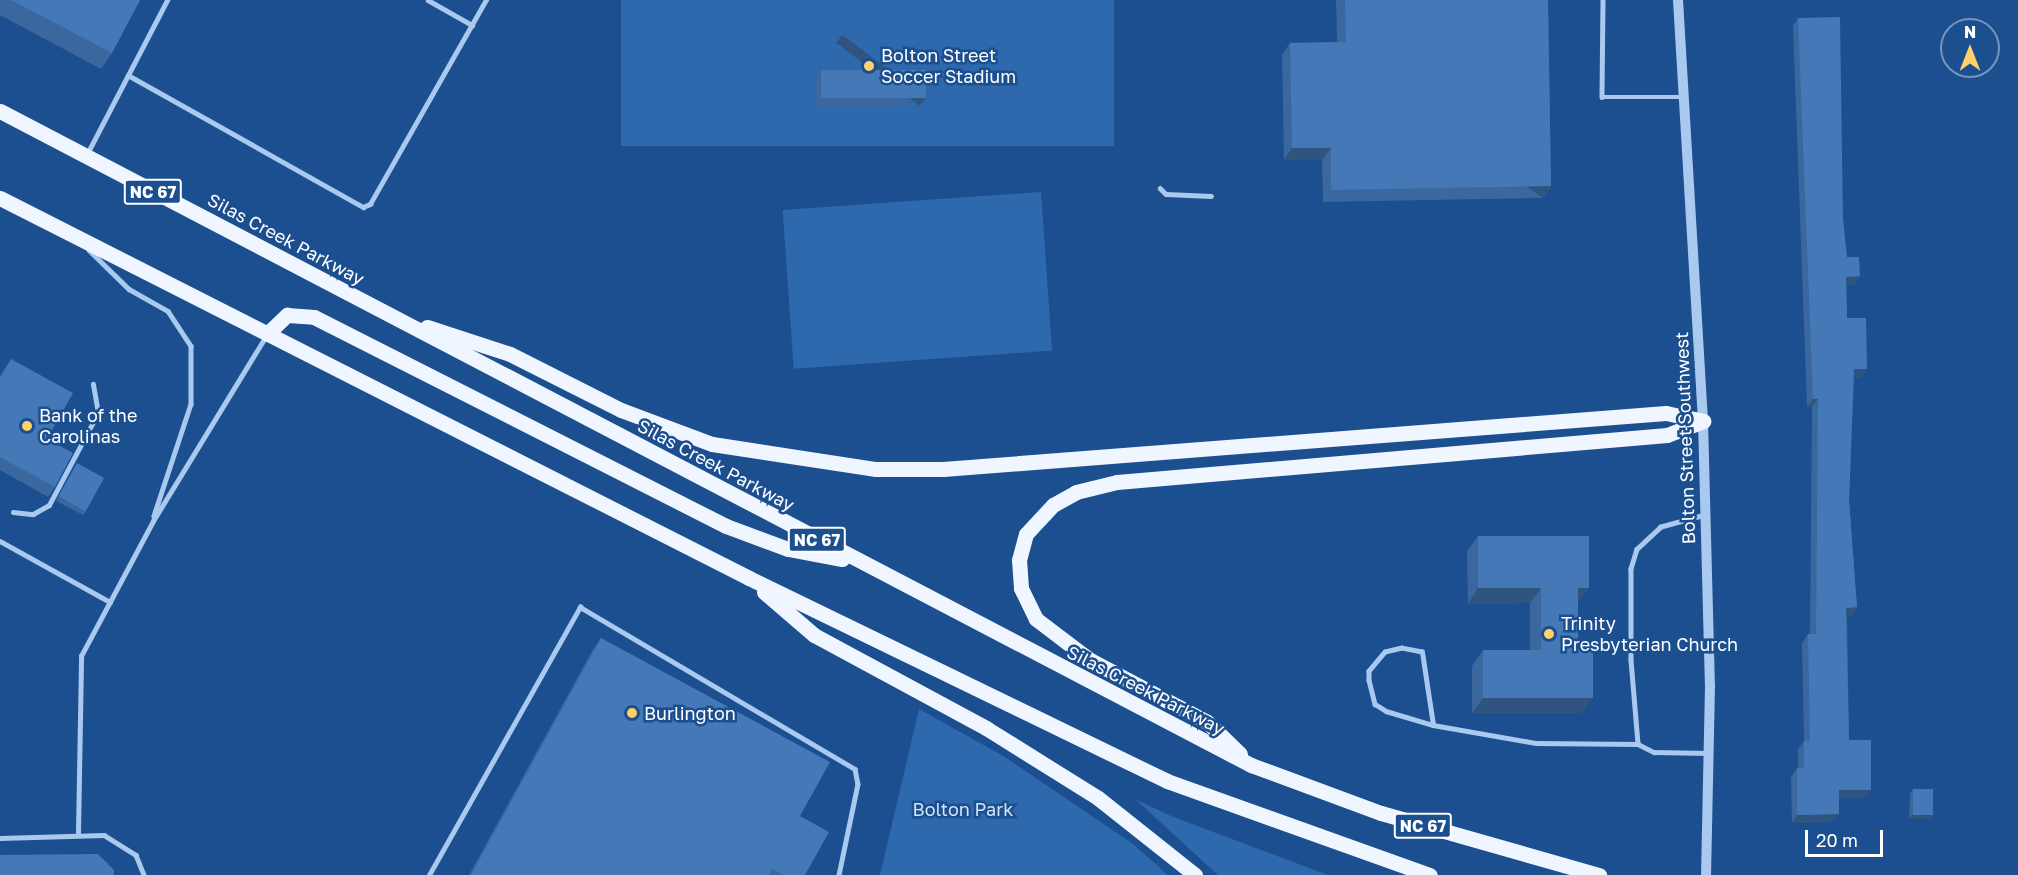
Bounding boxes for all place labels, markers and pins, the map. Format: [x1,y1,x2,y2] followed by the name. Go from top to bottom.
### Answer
[881,45,1016,88] place label: Bolton Street Soccer Stadium
[862,59,876,73] marker: Bolton Street Soccer Stadium
[39,405,137,448] place label: Bank of the Carolinas
[20,419,34,433] marker: Bank of the Carolinas
[1561,613,1738,656] place label: Trinity Presbyterian Church
[1542,627,1556,641] marker: Trinity Presbyterian Church
[644,702,736,724] place label: Burlington
[625,706,639,720] marker: Burlington

